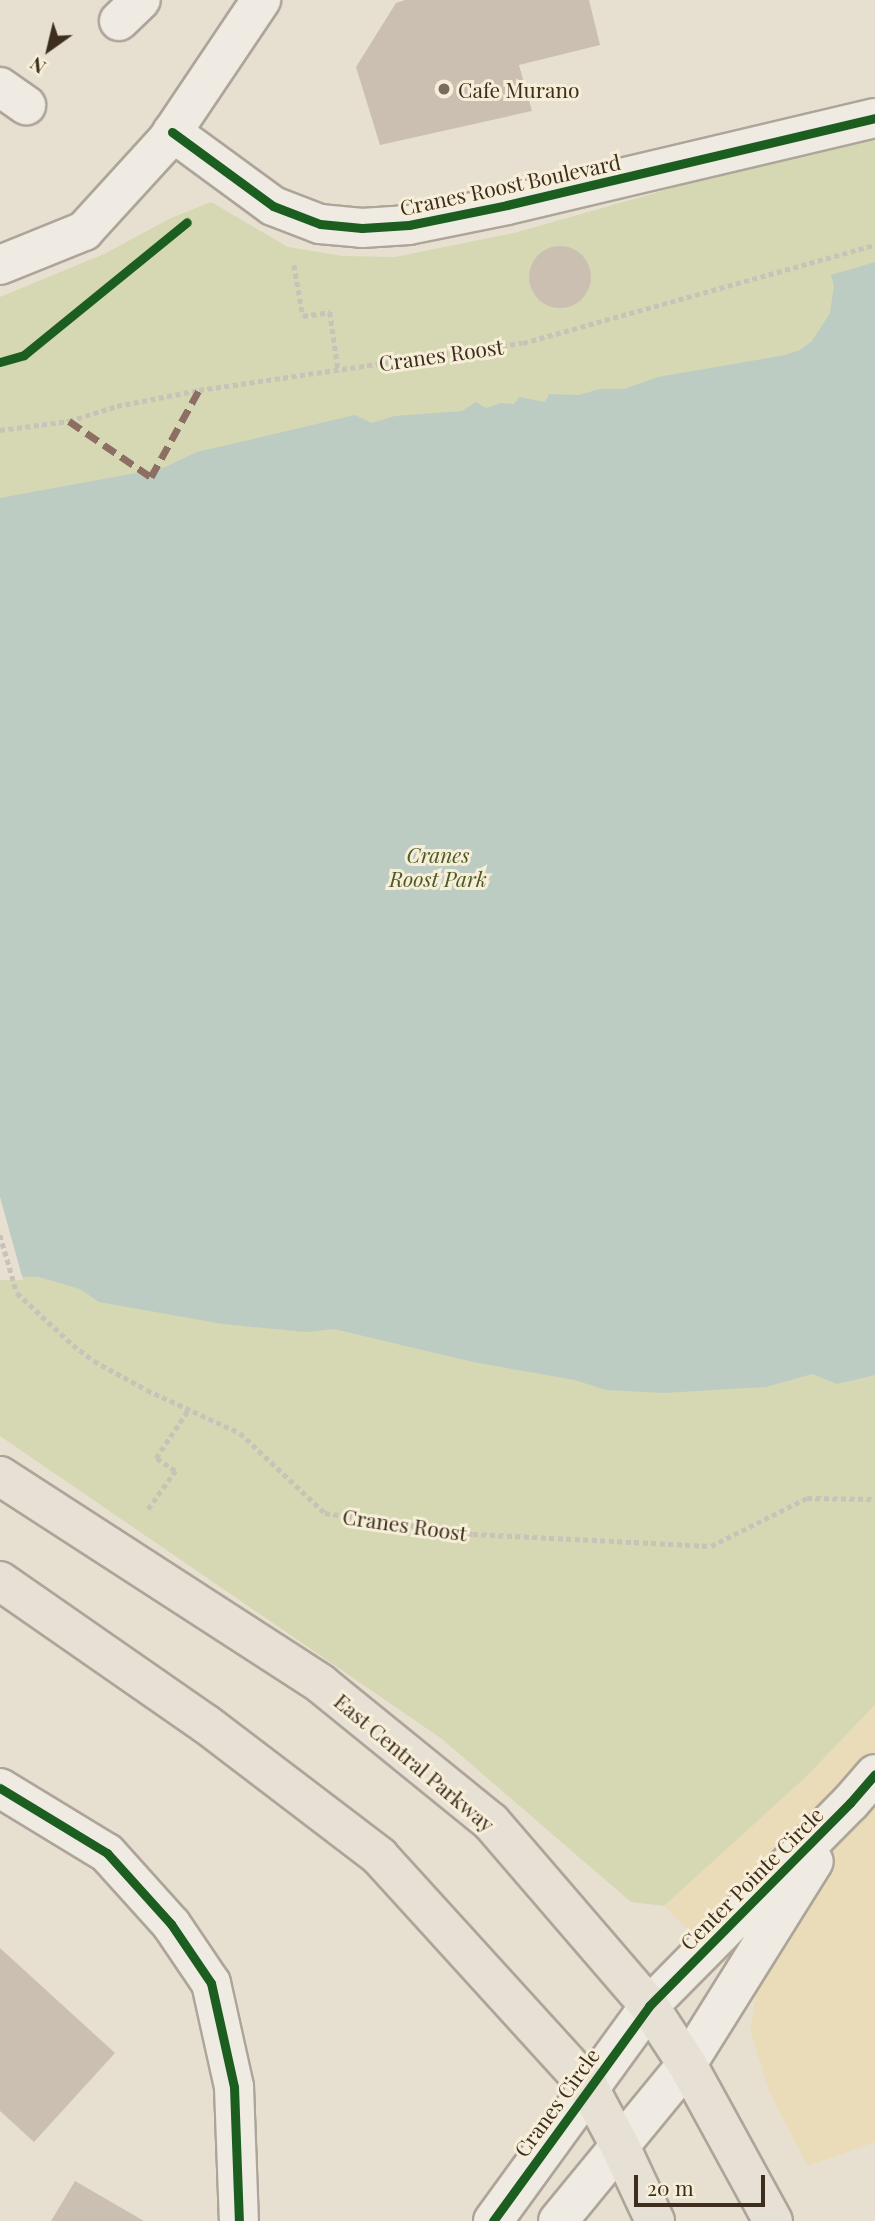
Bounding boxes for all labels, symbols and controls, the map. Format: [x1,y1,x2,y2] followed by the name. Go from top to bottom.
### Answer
[14,14,84,84] north arrow
[24,52,50,81] text: N
[458,76,579,102] place label: Cafe Murano
[436,81,452,97] marker: Cafe Murano
[397,148,623,220] street label: Cranes Roost Boulevard
[377,333,505,375] street label: Cranes Roost
[389,841,487,891] park label: Cranes Roost Park
[341,1503,469,1545] street label: Cranes Roost
[330,1688,500,1836] street label: East Central Parkway
[674,1801,828,1955] street label: Center Pointe Circle
[508,2043,604,2161] street label: Cranes Circle
[637,2162,768,2206] scale bar
[647,2173,694,2201] text: 20 m

